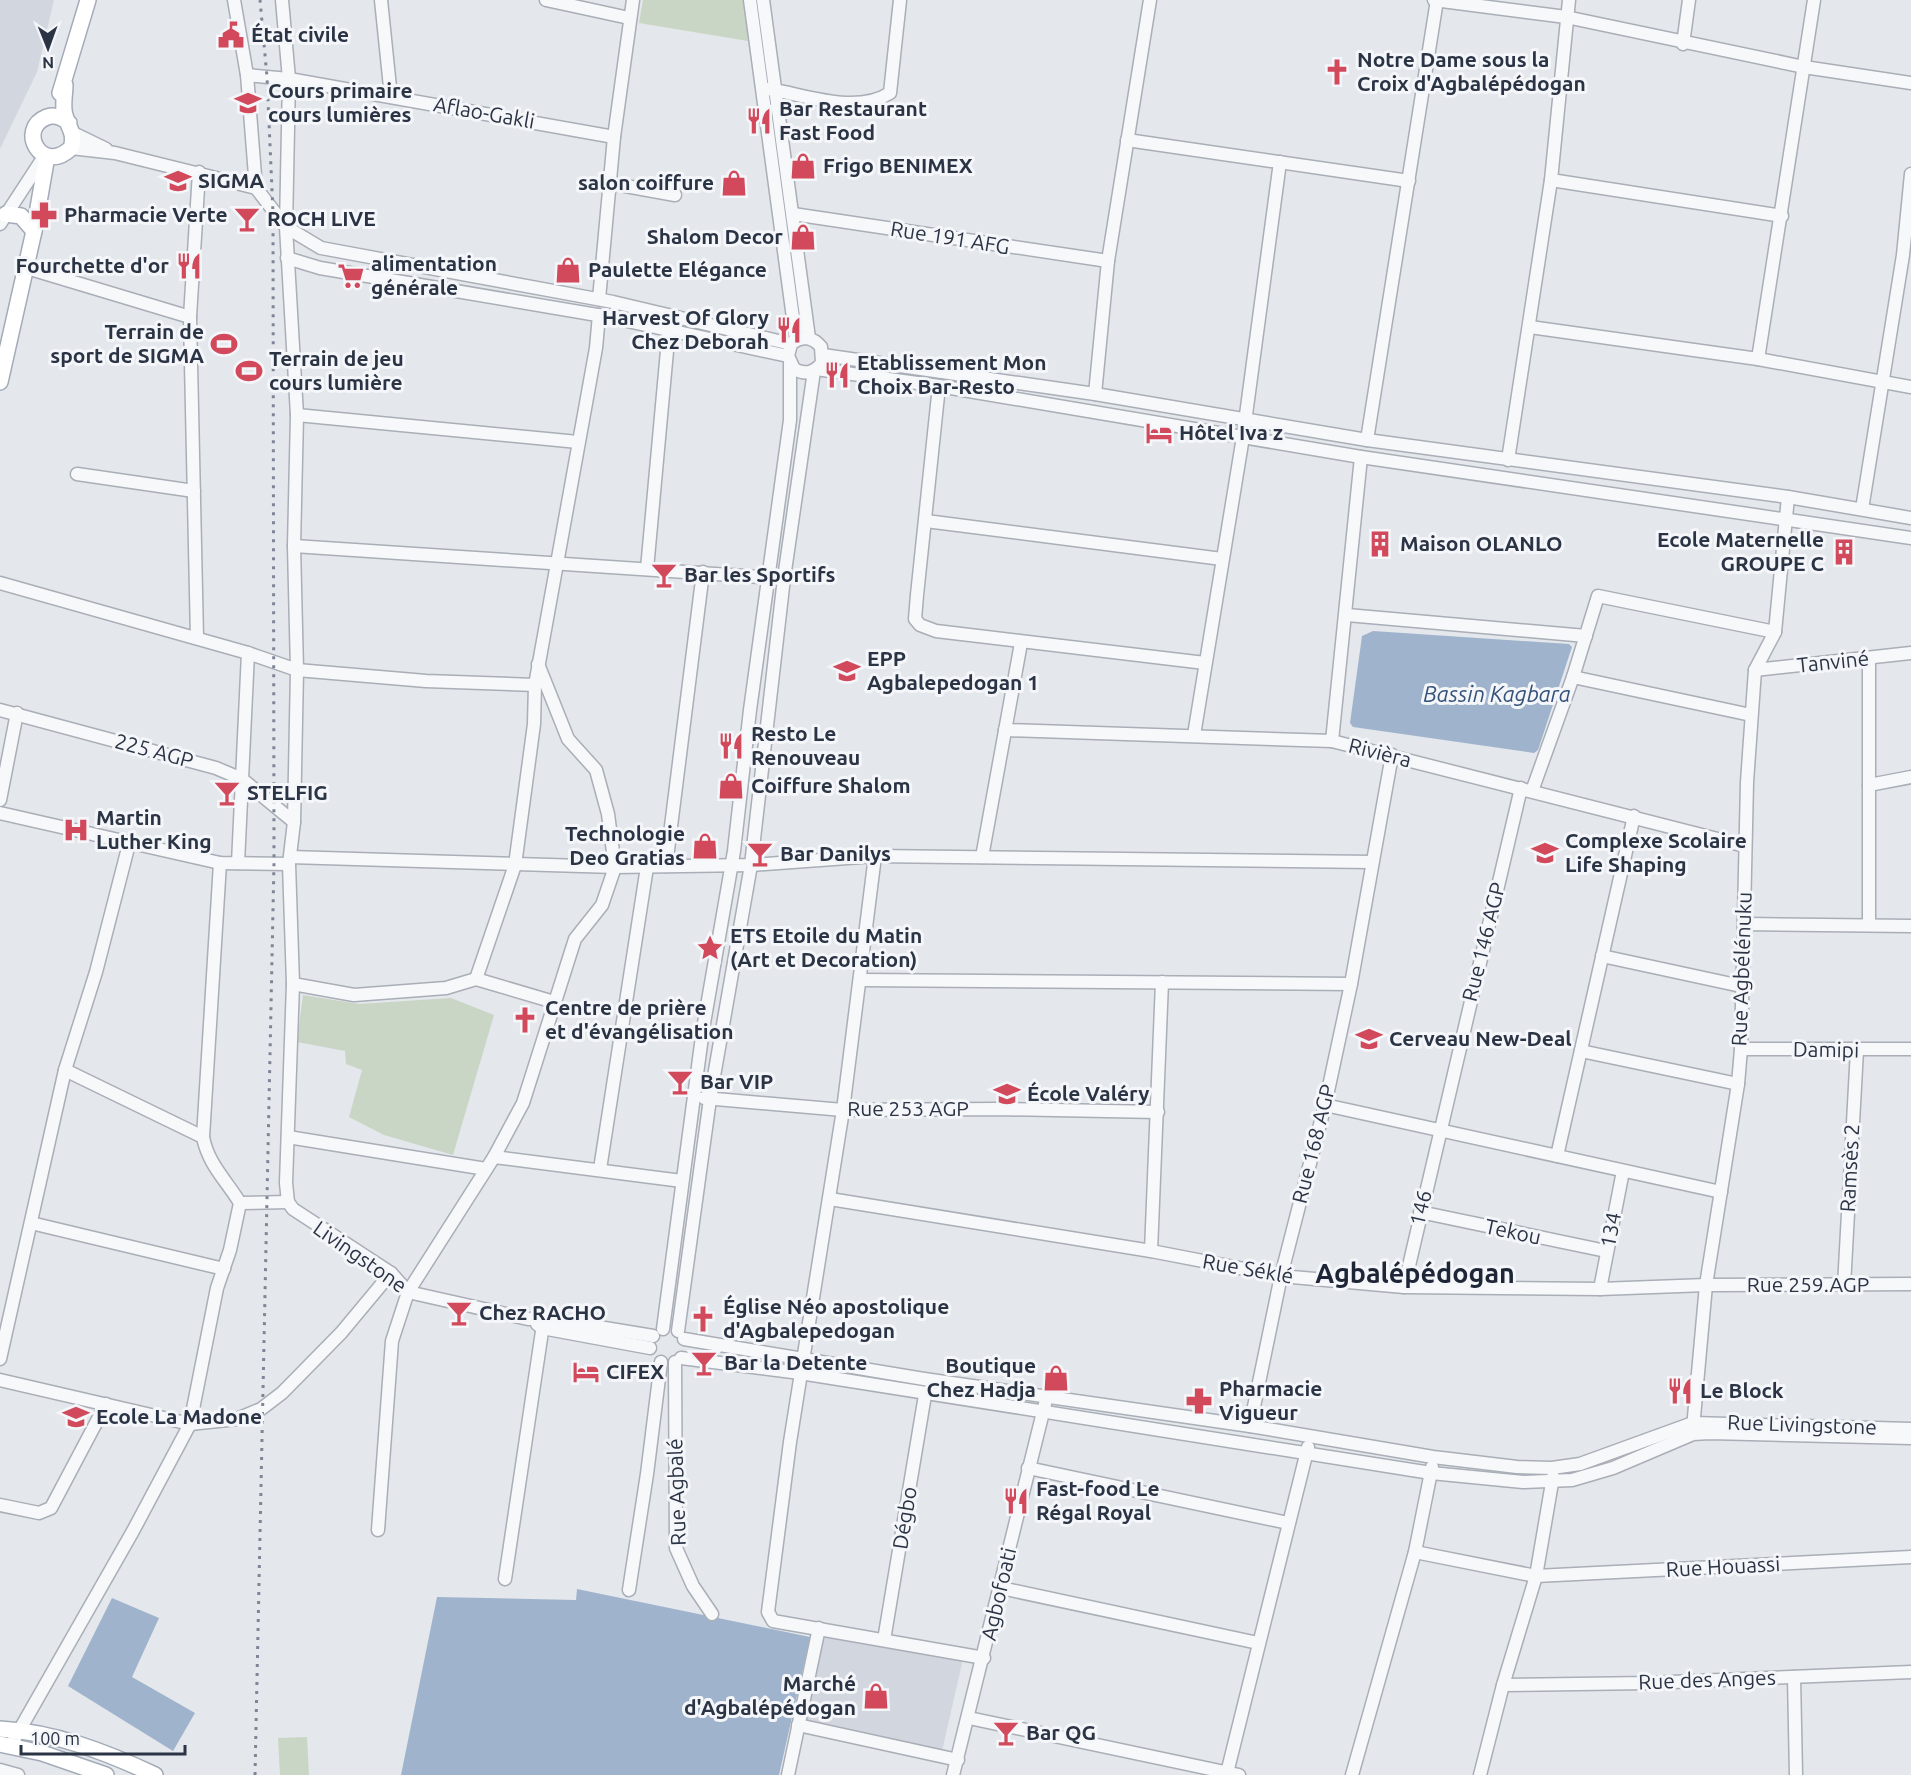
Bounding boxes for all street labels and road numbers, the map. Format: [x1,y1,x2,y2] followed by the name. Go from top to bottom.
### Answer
[432,91,537,133] street label: Aflao-Gakli
[889,216,1012,258] street label: Rue 191 AFG
[1796,645,1870,677] street label: Tanviné
[112,728,196,772] street label: 225 AGP
[1346,733,1414,771] street label: Rivièra
[1457,880,1509,1004] street label: Rue 146 AGP
[1726,891,1756,1047] street label: Rue Agbélénuku
[1793,1036,1859,1062] street label: Damipi
[1287,1082,1339,1206] street label: Rue 168 AGP
[847,1096,969,1120] street label: Rue 253 AGP
[1835,1123,1863,1213] street label: Ramsès 2
[1404,1188,1436,1228] street label: 146
[1595,1210,1625,1250] street label: 134
[1483,1213,1543,1249] street label: Tekou
[309,1215,412,1297] street label: Livingstone
[1201,1248,1295,1288] street label: Rue Séklé
[1747,1272,1869,1296] street label: Rue 259.AGP
[1727,1409,1877,1439] street label: Rue Livingstone
[662,1438,690,1546] street label: Rue Agbalé
[887,1485,921,1551] street label: Dégbo
[976,1545,1020,1643] street label: Agbofoati
[1665,1551,1781,1581] street label: Rue Houassi
[1638,1665,1776,1693] street label: Rue des Anges

